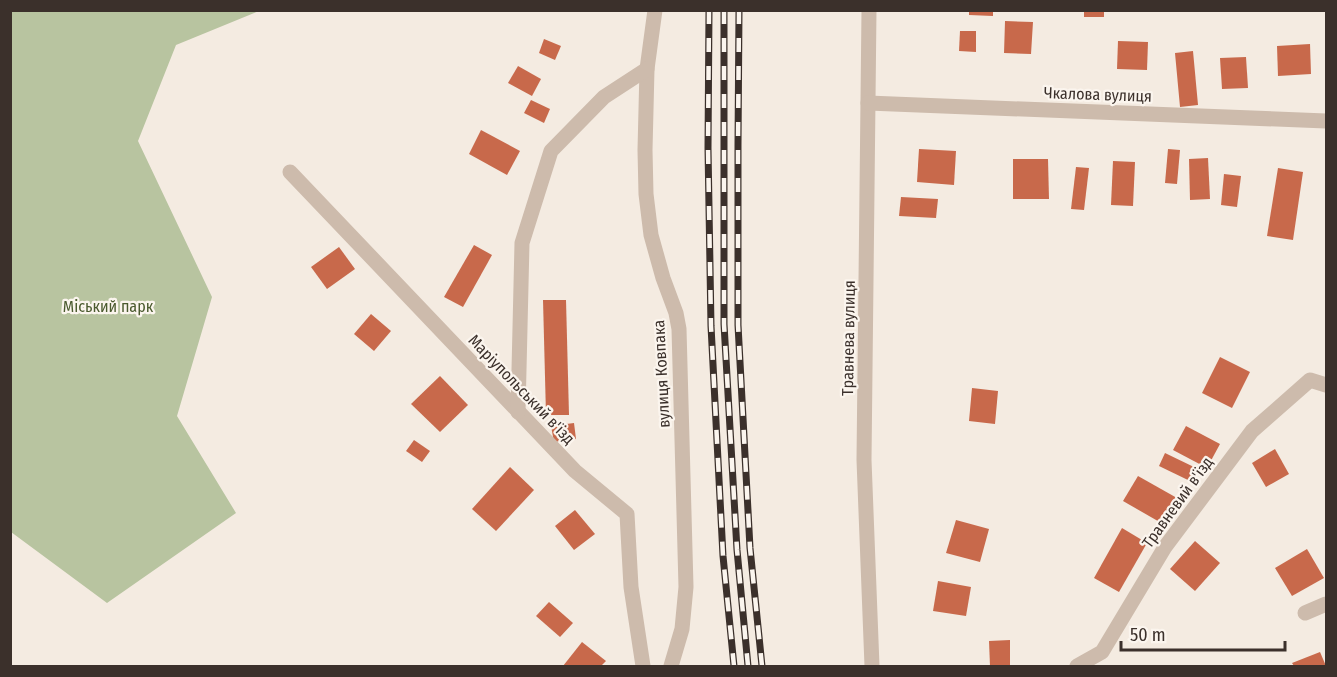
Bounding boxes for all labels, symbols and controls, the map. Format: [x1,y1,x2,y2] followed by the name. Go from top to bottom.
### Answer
[1044,83,1152,106] street label: Чкалова вулиця
[838,280,859,396] street label: Травнева вулиця
[63,297,154,316] park label: Міський парк
[649,319,674,428] street label: вулиця Ковпака
[465,331,579,448] street label: Маріупольський в'їзд
[1138,453,1217,552] street label: Травневий в'їзд
[1121,614,1284,652] scale bar
[1130,624,1166,646] text: 50 m

